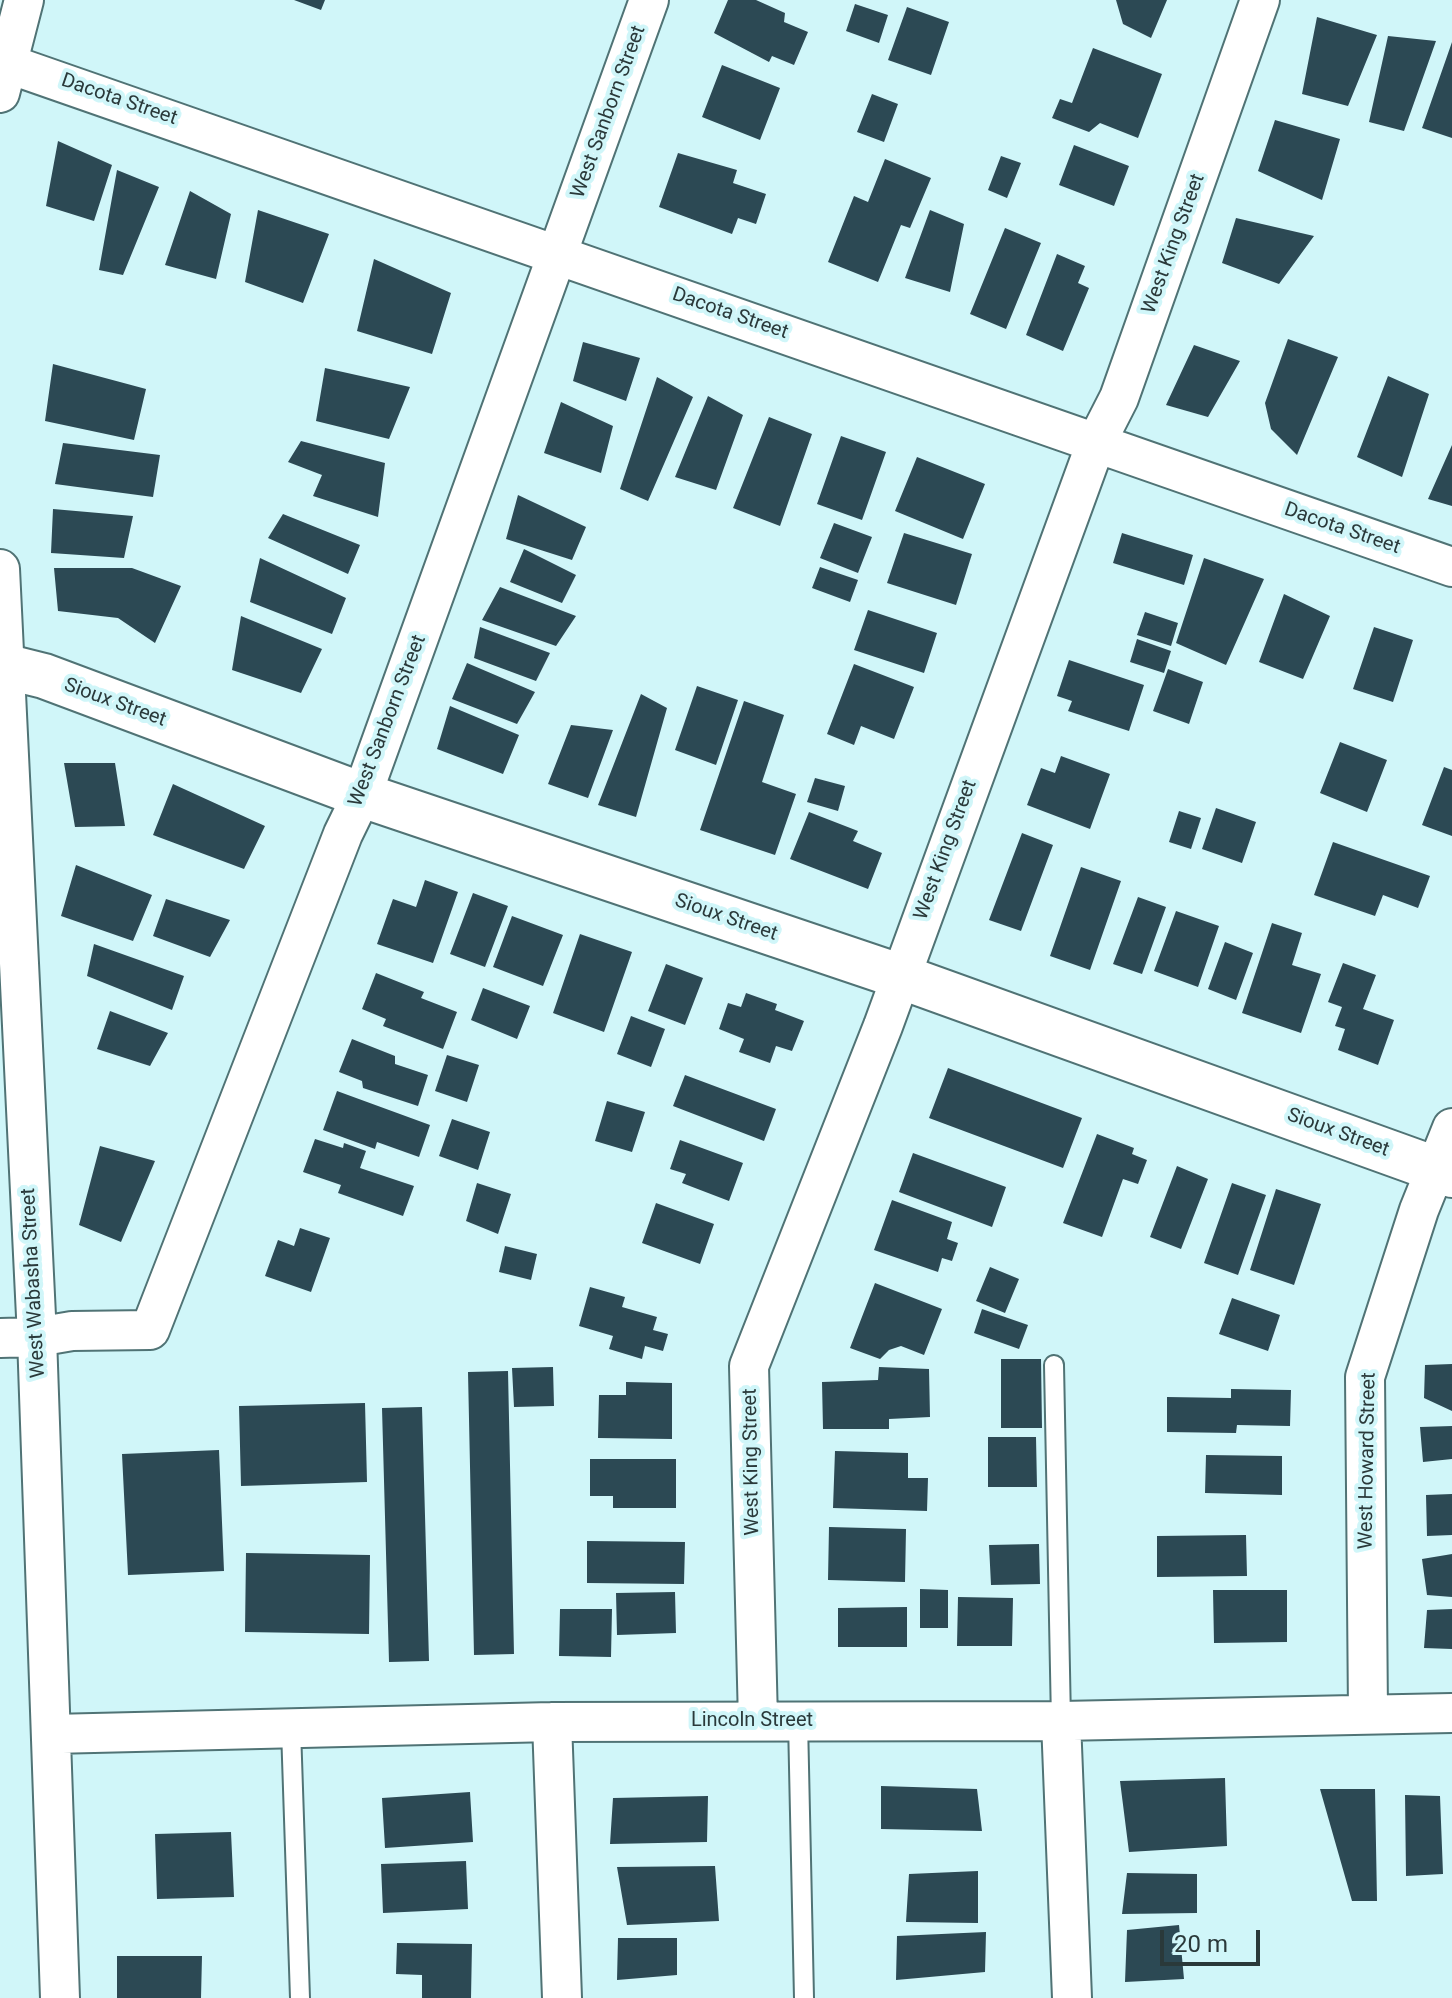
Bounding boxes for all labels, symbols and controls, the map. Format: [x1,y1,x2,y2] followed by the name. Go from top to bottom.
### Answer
[567,22,651,202] street label: West Sanborn Street
[58,69,180,131] street label: Dacota Street
[1138,171,1210,317] street label: West King Street
[669,283,791,345] street label: Dacota Street
[1281,498,1403,560] street label: Dacota Street
[344,632,432,810] street label: West Sanborn Street
[61,673,169,733] street label: Sioux Street
[910,777,982,923] street label: West King Street
[672,889,780,947] street label: Sioux Street
[1284,1103,1392,1163] street label: Sioux Street
[17,1187,51,1379] street label: West Wabasha Street
[1354,1372,1382,1550] street label: West Howard Street
[739,1388,765,1536] street label: West King Street
[691,1709,813,1733] street label: Lincoln Street
[1164,1914,1264,1964] scale bar
[1174,1930,1228,1958] text: 20 m

